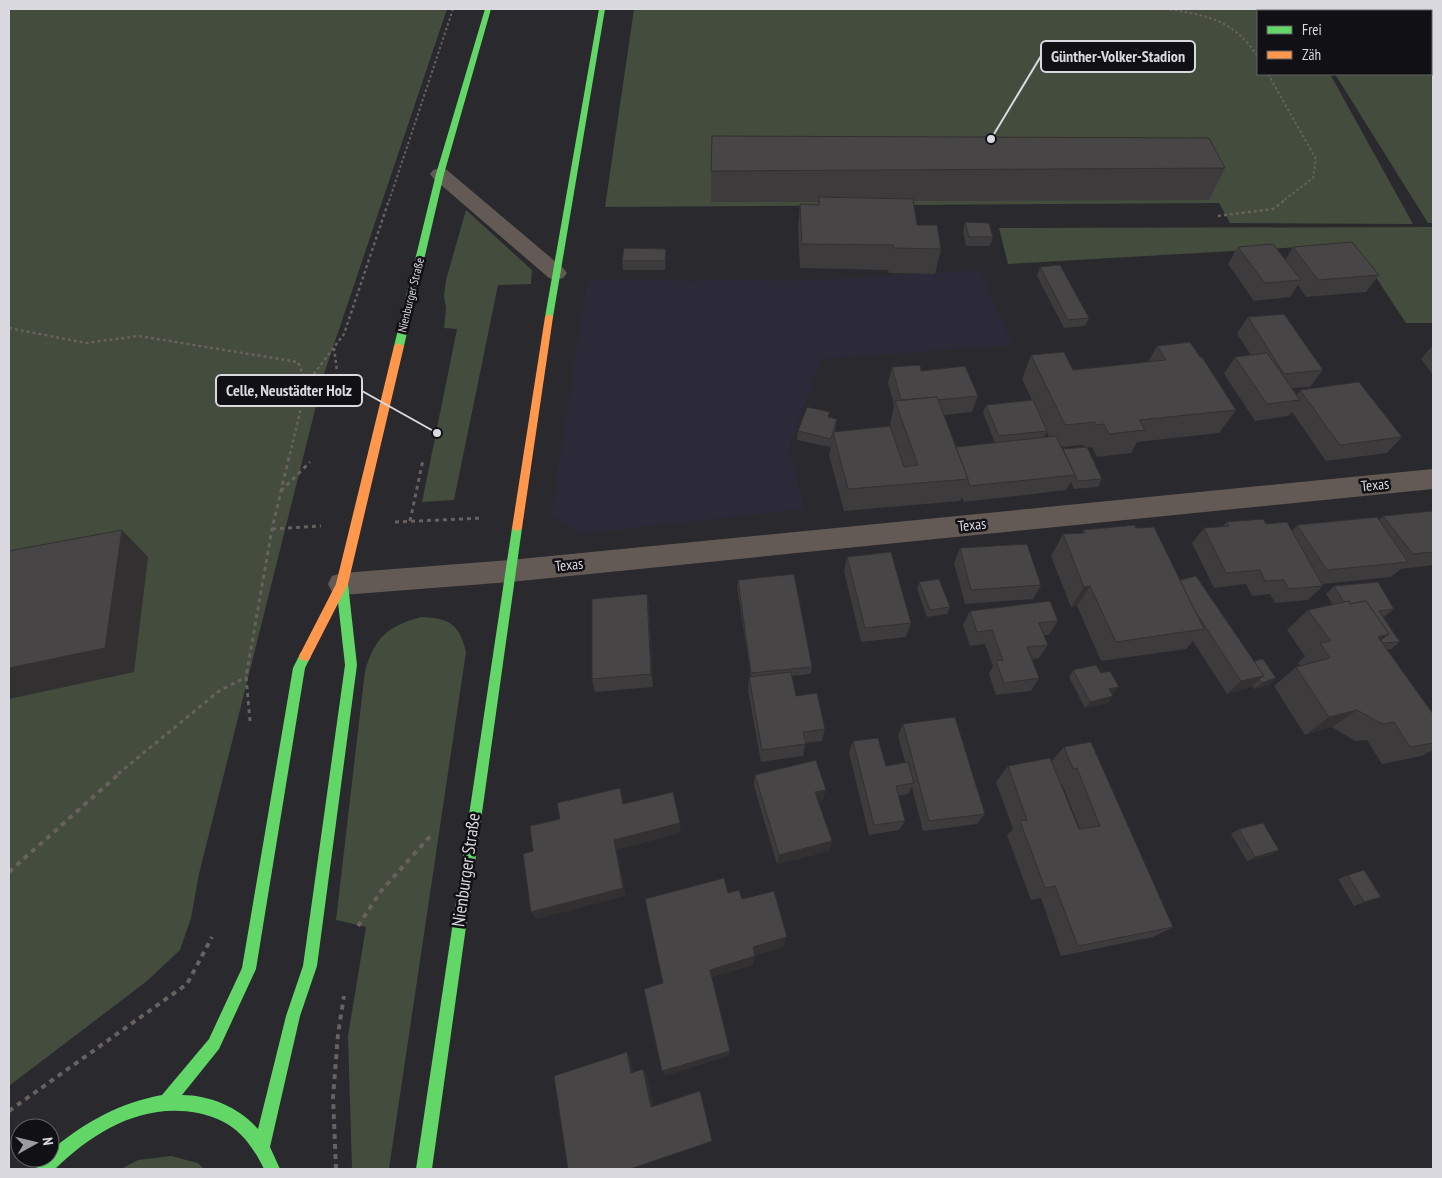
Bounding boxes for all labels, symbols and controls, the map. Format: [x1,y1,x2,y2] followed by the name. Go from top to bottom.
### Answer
[1257,10,1432,75] legend
[1302,20,1322,39] text: Frei
[1041,41,1195,72] callout: Günther-Volker-Stadion
[1302,45,1321,64] text: Zäh
[1051,46,1185,66] text: Günther-Volker-Stadion
[394,256,427,334] street label: Nienburger Straße
[216,375,362,406] callout: Celle, Neustädter Holz
[226,380,352,400] text: Celle, Neustädter Holz
[1360,474,1390,495] street label: Texas
[957,514,987,535] street label: Texas
[554,554,584,575] street label: Texas
[446,812,485,928] street label: Nienburger Straße
[10,1118,60,1168] north arrow
[38,1136,57,1146] text: N

